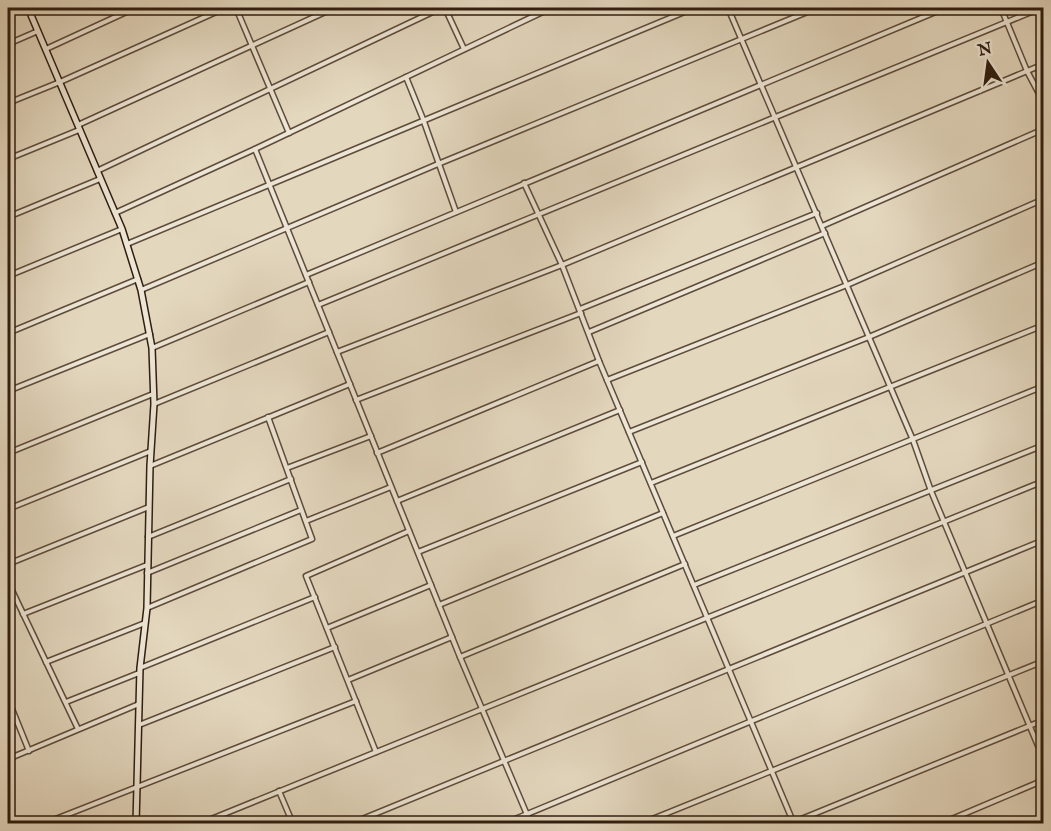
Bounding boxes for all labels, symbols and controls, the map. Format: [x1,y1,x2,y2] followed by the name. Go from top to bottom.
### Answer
[958,33,1018,93] north arrow
[975,39,994,62] text: N

